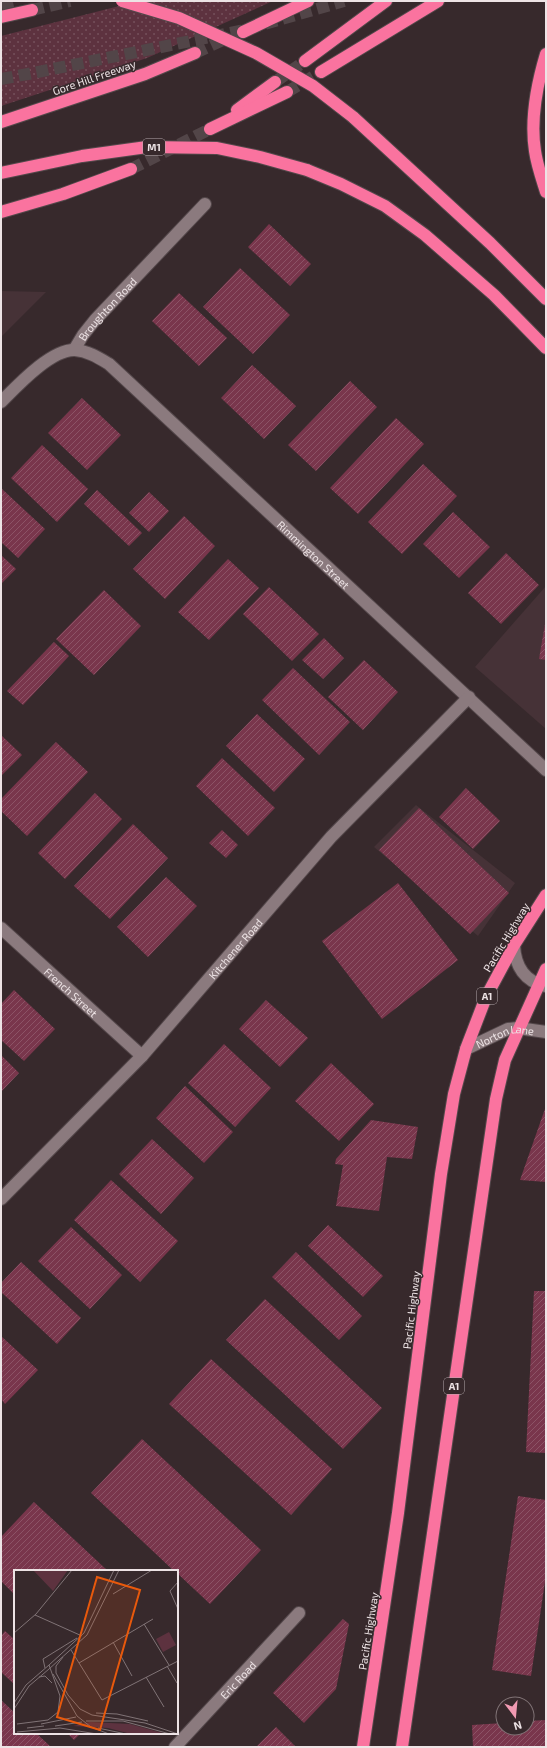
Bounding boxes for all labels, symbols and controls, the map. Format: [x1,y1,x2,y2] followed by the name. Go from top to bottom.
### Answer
[51,57,138,97] street label: Gore Hill Freeway
[143,139,165,155] road number: M1
[75,274,139,343] street label: Broughton Road
[275,517,353,591] street label: Rimmington Street
[480,900,532,974] street label: Pacific Highway
[205,916,264,981] street label: Kitchener Road
[42,964,101,1019] street label: French Street
[477,988,497,1004] road number: A1
[473,1021,535,1050] street label: Norton Lane
[400,1270,422,1350] street label: Pacific Highway
[444,1378,464,1394] road number: A1
[14,1570,178,1734] inset map
[355,1591,381,1671] street label: Pacific Highway
[217,1658,258,1701] street label: Eric Road
[495,1696,535,1736] north arrow
[512,1719,524,1733] text: N

